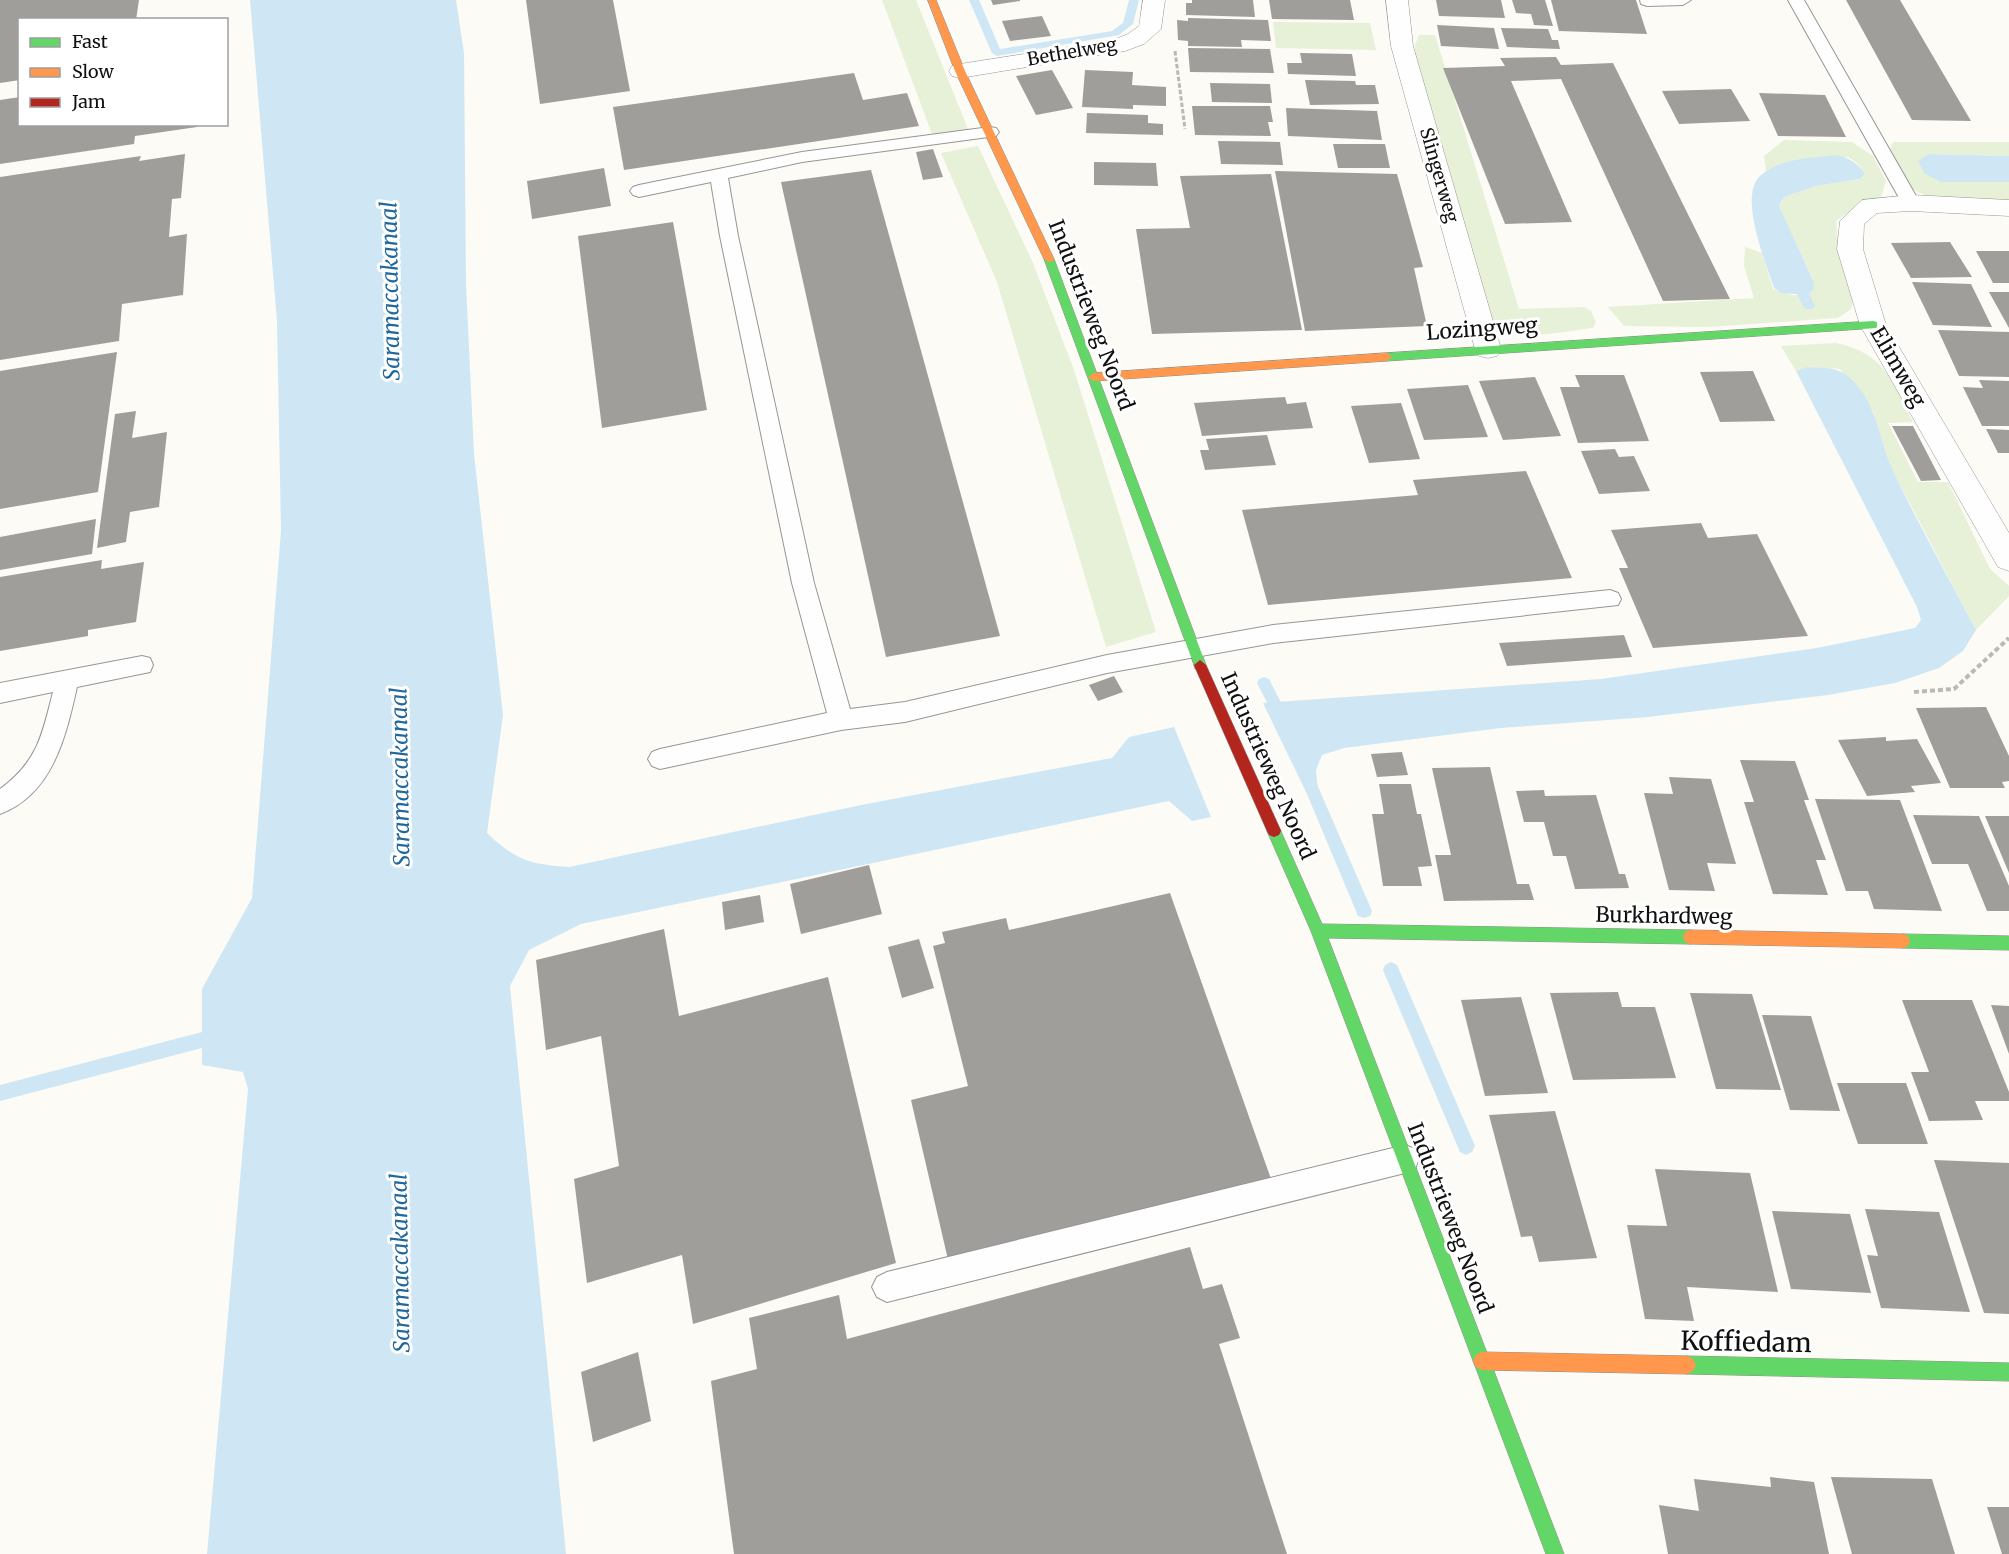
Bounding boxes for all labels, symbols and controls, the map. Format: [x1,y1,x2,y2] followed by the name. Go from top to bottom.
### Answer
[18,18,228,126] legend
[72,30,108,53] text: Fast
[1025,32,1119,71] street label: Bethelweg
[72,60,115,83] text: Slow
[71,90,106,113] text: Jam
[1415,125,1464,225] street label: Slingerweg
[374,201,406,381] water label: Saramaccakanaal
[1043,216,1140,414] street label: Industrieweg Noord
[1425,311,1539,346] street label: Lozingweg
[1865,322,1932,412] street label: Elimweg
[1215,668,1322,864] street label: Industrieweg Noord
[384,687,416,867] water label: Saramaccakanaal
[1595,901,1733,930] street label: Burkhardweg
[1402,1119,1499,1317] street label: Industrieweg Noord
[384,1173,416,1353] water label: Saramaccakanaal
[1680,1324,1812,1359] street label: Koffiedam

